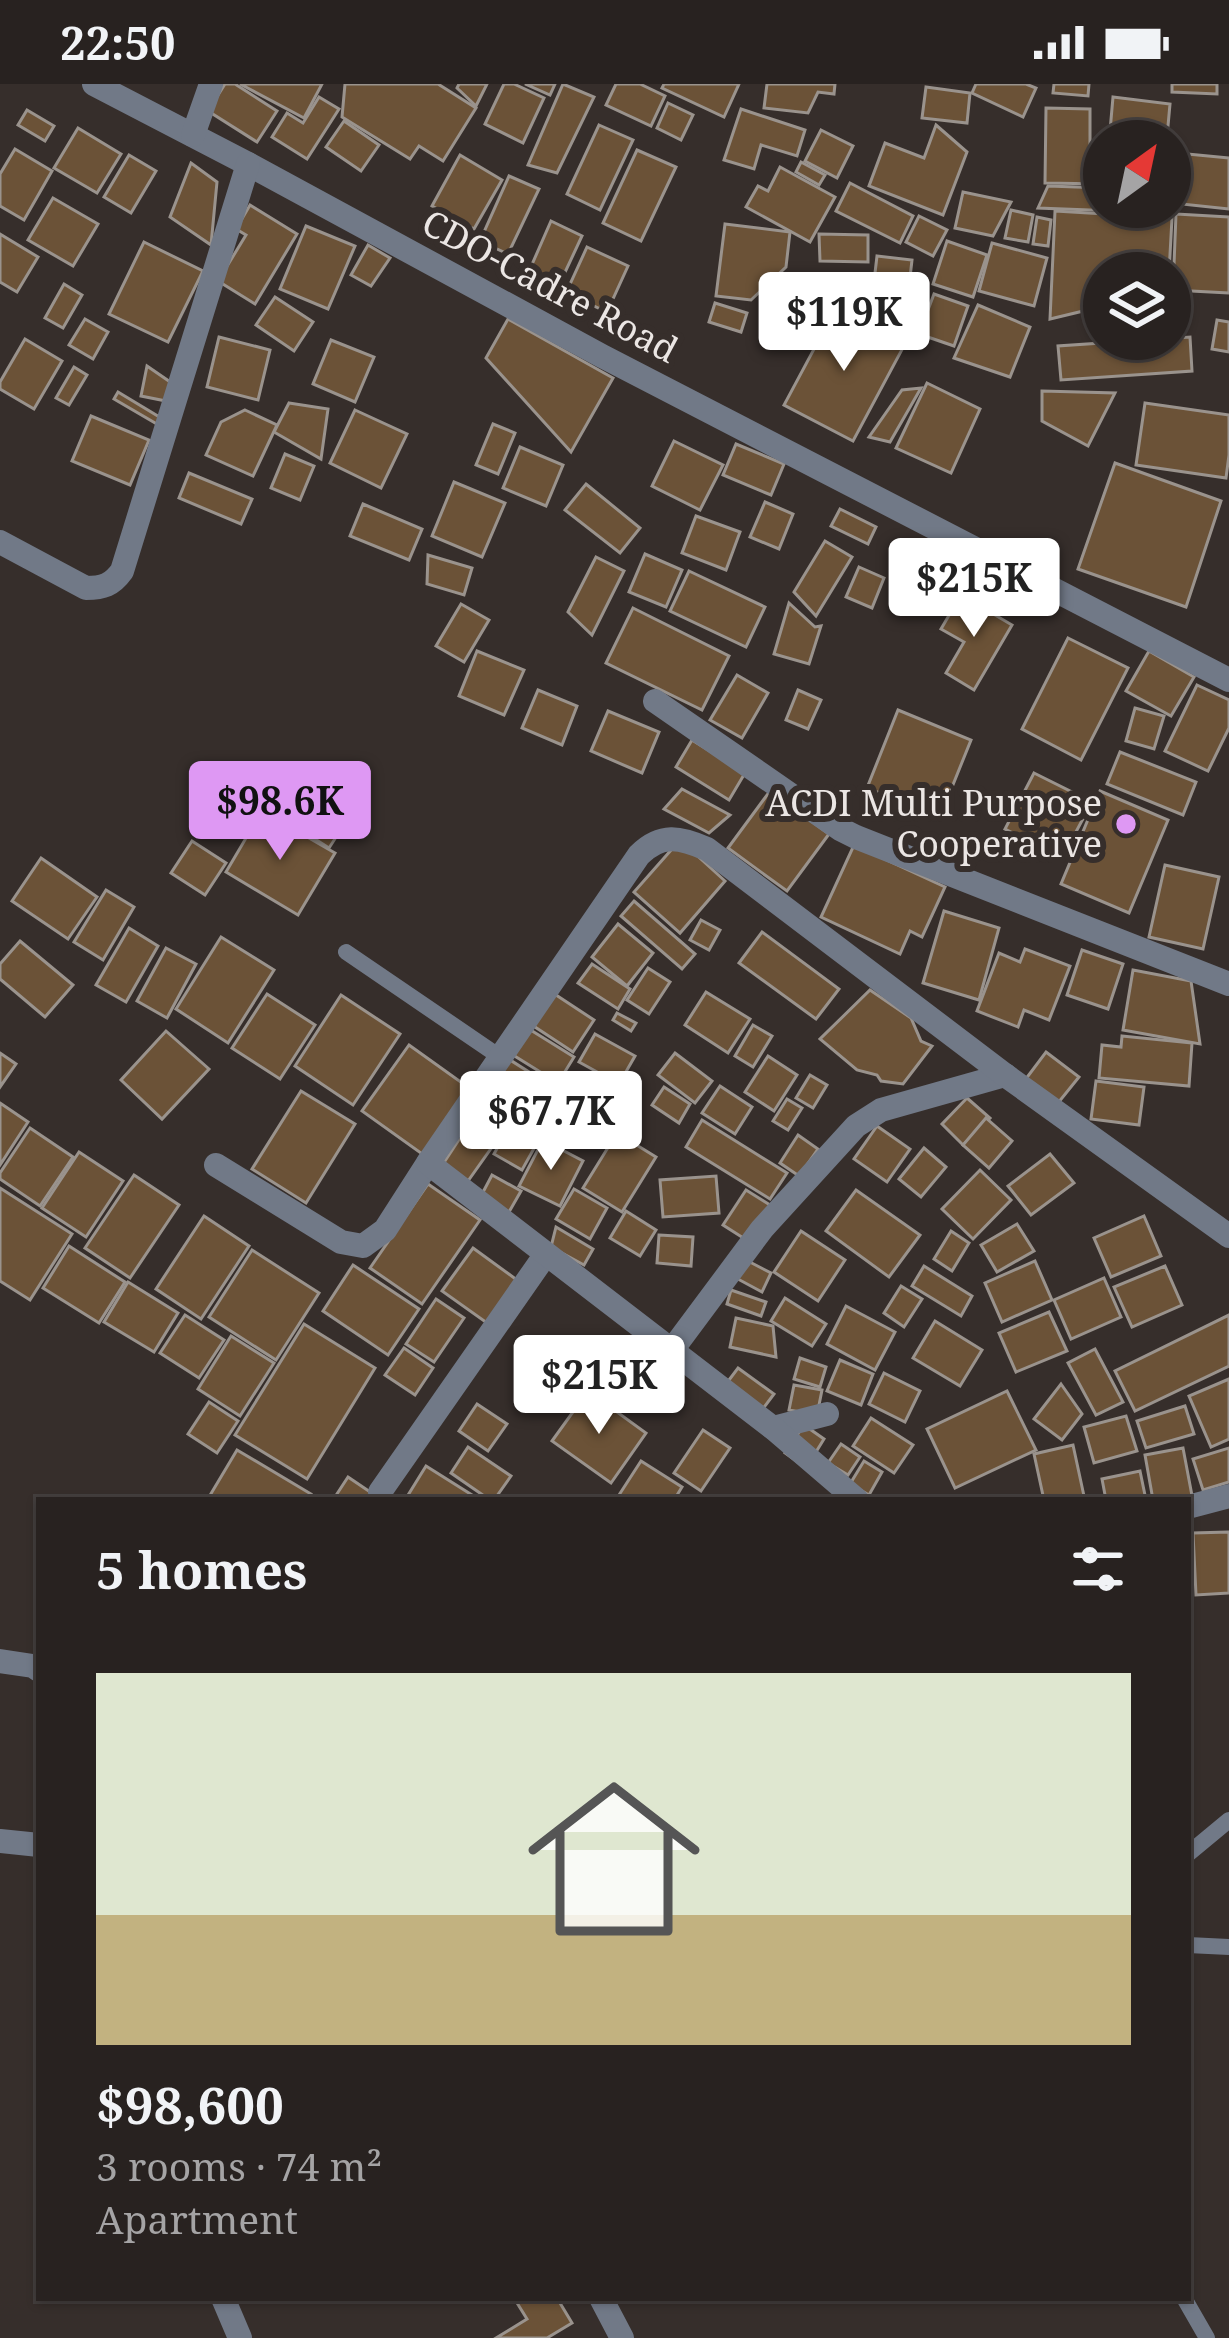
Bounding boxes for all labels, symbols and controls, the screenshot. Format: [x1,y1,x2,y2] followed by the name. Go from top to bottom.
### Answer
[60,12,175,73] text: 22:50
[1083,120,1191,228] north arrow
[1083,120,1191,360] map controls
[414,198,687,374] street label: CDO-Cadre Road
[1083,252,1191,360] button: layers
[760,272,928,374] pin: $119K
[786,284,902,337] text: $119K
[890,538,1058,640] pin: $215K
[916,550,1032,603] text: $215K
[182,761,378,863] pin: $98.6K
[216,773,344,826] text: $98.6K
[765,778,1102,868] place label: ACDI Multi Purpose Cooperative
[1113,811,1139,837] marker: ACDI Multi Purpose Cooperative
[453,1071,649,1173] pin: $67.7K
[487,1083,615,1136] text: $67.7K
[515,1335,683,1437] pin: $215K
[541,1347,657,1400] text: $215K
[96,1534,307,1604] text: 5 homes
[1065,1536,1131,1602] icon: filters
[506,1751,722,1967] icon: home
[96,2069,284,2139] text: $98,600
[96,2139,382,2192] text: 3 rooms · 74 m²
[96,2192,298,2245] text: Apartment

